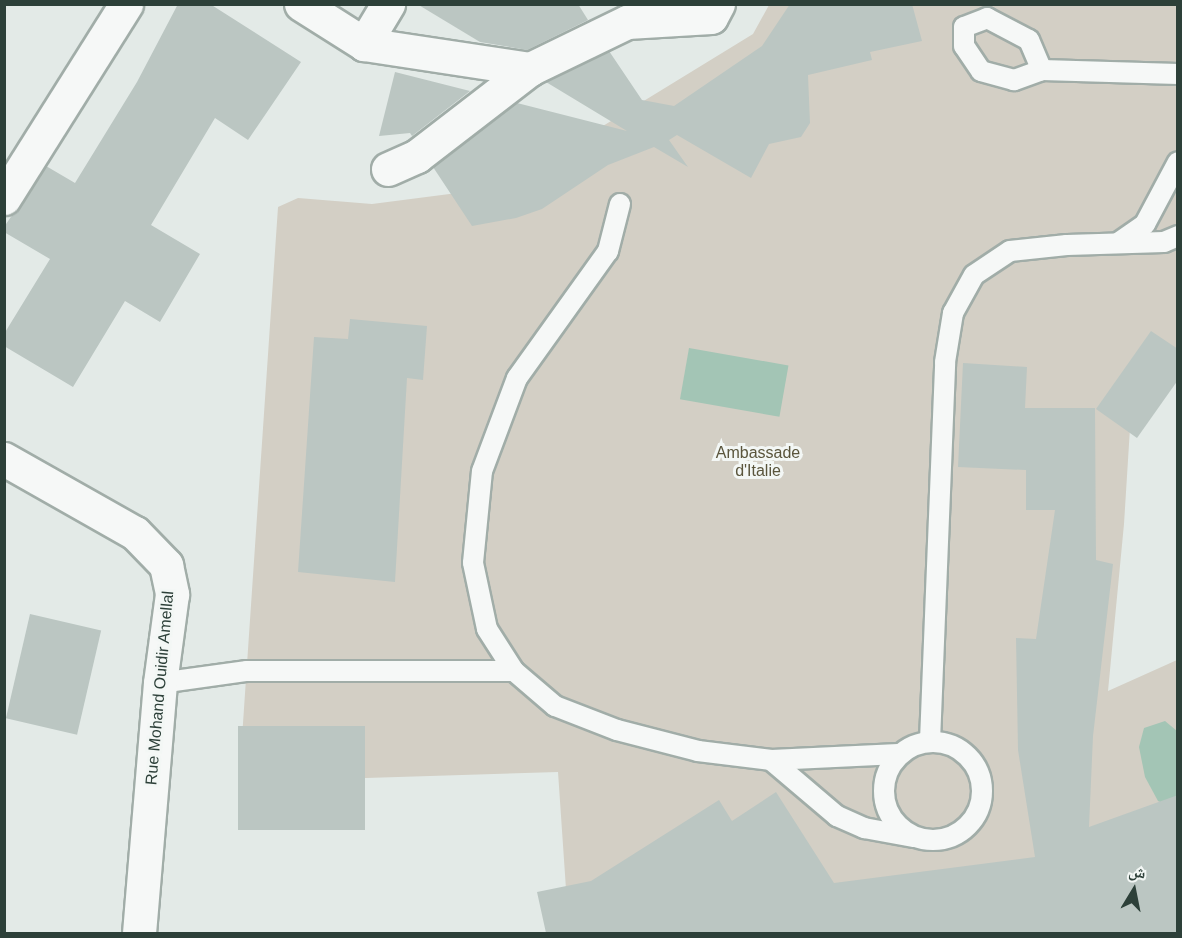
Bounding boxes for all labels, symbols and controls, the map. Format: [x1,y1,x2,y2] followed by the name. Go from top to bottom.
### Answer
[716,443,800,481] park label: Ambassade d'Italie
[142,590,178,786] street label: Rue Mohand Ouidir Amellal
[1104,860,1164,920] north arrow
[1127,862,1147,882] text: ش

